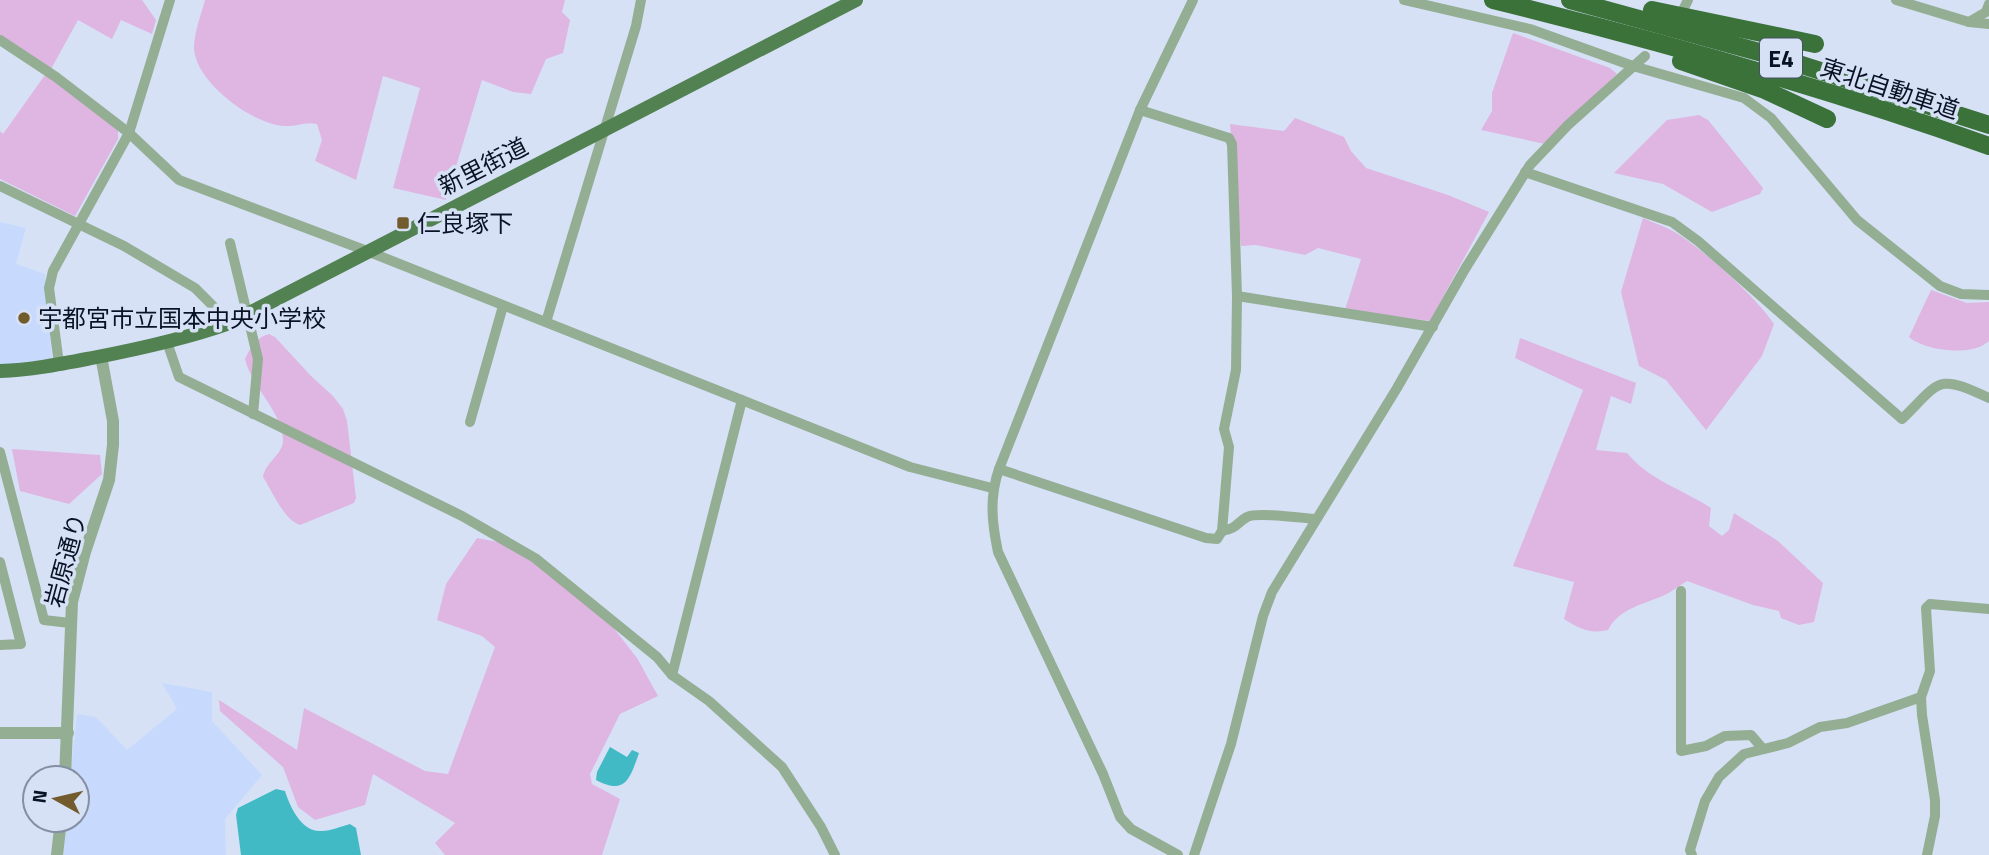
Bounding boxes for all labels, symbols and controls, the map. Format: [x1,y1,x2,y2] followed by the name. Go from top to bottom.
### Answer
[1760,39,1802,78] road number: E4
[1816,49,1964,127] street label: 東北自動車道
[432,128,534,204] street label: 新里街道
[417,205,513,241] place label: 仁良塚下
[395,215,411,231] marker: 仁良塚下
[38,300,326,336] place label: 宇都宮市立国本中央小学校
[16,310,32,326] marker: 宇都宮市立国本中央小学校
[35,509,95,611] street label: 岩原通り
[21,764,91,834] north arrow
[23,788,54,805] text: N

